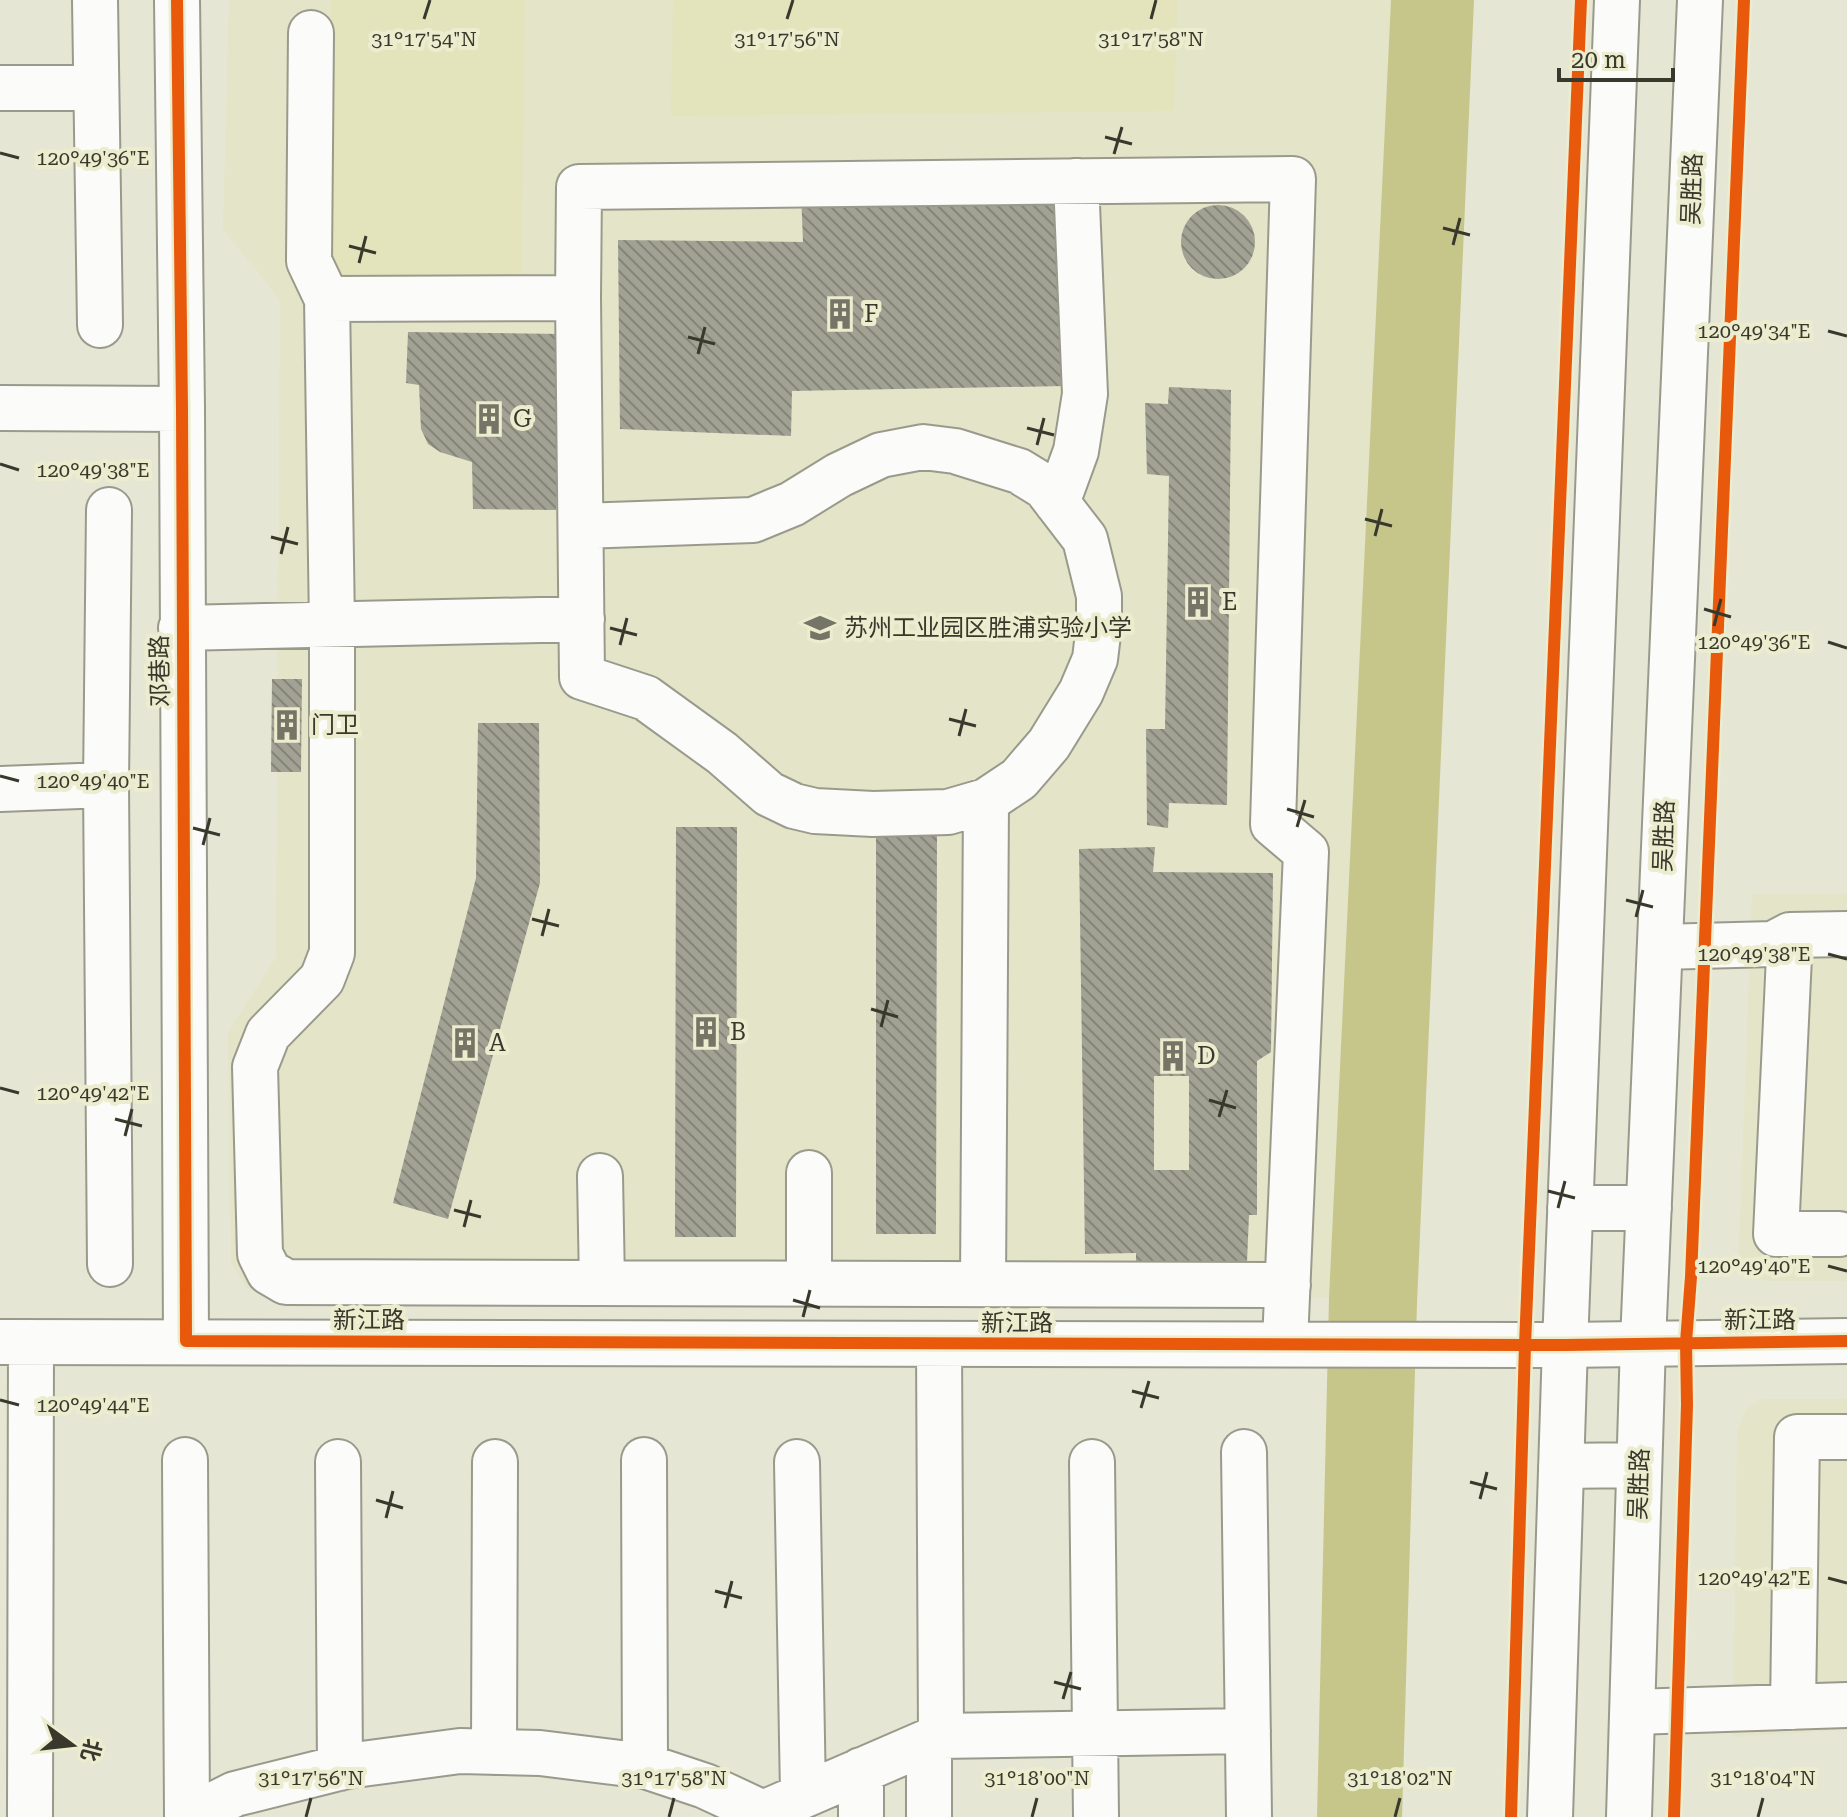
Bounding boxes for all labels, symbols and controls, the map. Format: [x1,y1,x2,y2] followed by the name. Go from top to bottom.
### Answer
[371,27,477,51] text: 31°17'54"N
[734,27,840,51] text: 31°17'56"N
[1098,27,1204,51] text: 31°17'58"N
[1559,32,1673,82] scale bar
[1571,46,1626,74] text: 20 m
[36,146,150,170] text: 120°49'36"E
[1677,153,1707,225] street label: 吴胜路
[823,297,857,331] building icon: F
[864,300,878,328] place label: F
[1697,319,1811,343] text: 120°49'34"E
[472,402,506,436] building icon: G
[513,405,532,433] place label: G
[36,458,150,482] text: 120°49'38"E
[1181,585,1215,619] building icon: E
[1222,588,1237,616] place label: E
[803,611,837,645] school or university icon: 苏州工业园区胜浦实验小学
[844,614,1132,642] place label: 苏州工业园区胜浦实验小学
[1697,630,1811,654] text: 120°49'36"E
[145,635,175,707] street label: 邓巷路
[270,708,304,742] building icon: 门卫
[311,711,359,739] place label: 门卫
[36,769,150,793] text: 120°49'40"E
[1649,800,1679,872] street label: 吴胜路
[1697,942,1811,966] text: 120°49'38"E
[689,1015,723,1049] building icon: B
[730,1018,746,1046] place label: B
[448,1026,482,1060] building icon: A
[489,1029,506,1057] place label: A
[1156,1039,1190,1073] building icon: D
[1197,1042,1216,1070] place label: D
[36,1081,150,1105] text: 120°49'42"E
[1697,1254,1811,1278] text: 120°49'40"E
[333,1306,405,1334] street label: 新江路
[1724,1306,1796,1334] street label: 新江路
[981,1309,1053,1337] street label: 新江路
[36,1393,150,1417] text: 120°49'44"E
[1624,1448,1654,1520] street label: 吴胜路
[1697,1566,1811,1590] text: 120°49'42"E
[32,1705,112,1785] north arrow
[76,1736,106,1764] text: 北
[258,1766,364,1790] text: 31°17'56"N
[621,1766,727,1790] text: 31°17'58"N
[984,1766,1090,1790] text: 31°18'00"N
[1347,1766,1453,1790] text: 31°18'02"N
[1710,1766,1816,1790] text: 31°18'04"N

